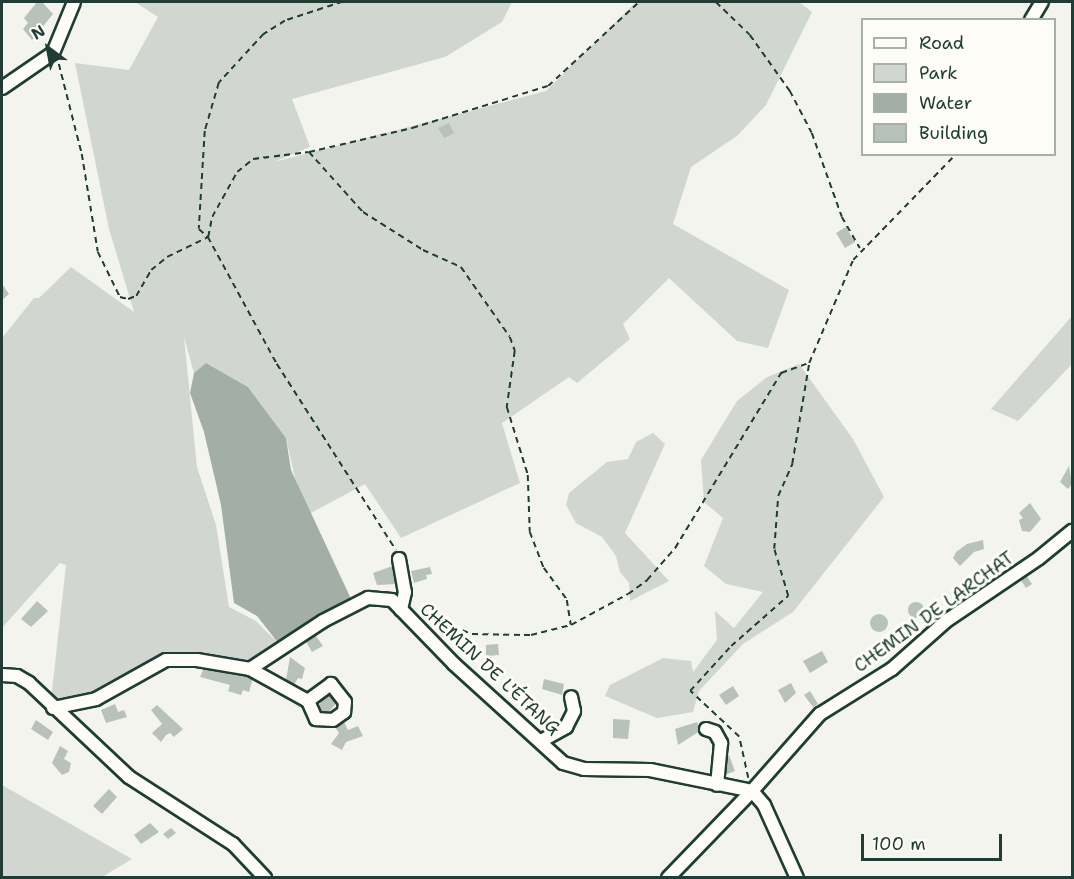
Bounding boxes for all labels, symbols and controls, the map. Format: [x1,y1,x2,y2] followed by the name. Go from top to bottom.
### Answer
[18,18,78,78] north arrow
[861,18,1056,156] legend
[27,20,49,45] text: N
[919,31,964,55] text: Road
[919,61,958,85] text: Park
[919,91,972,115] text: Water
[919,121,988,145] text: Building
[850,547,1018,677] street label: CHEMIN DE LARCHAT
[415,598,565,740] street label: CHEMIN DE L'ÉTANG
[864,822,1005,860] scale bar
[872,832,926,856] text: 100 m

